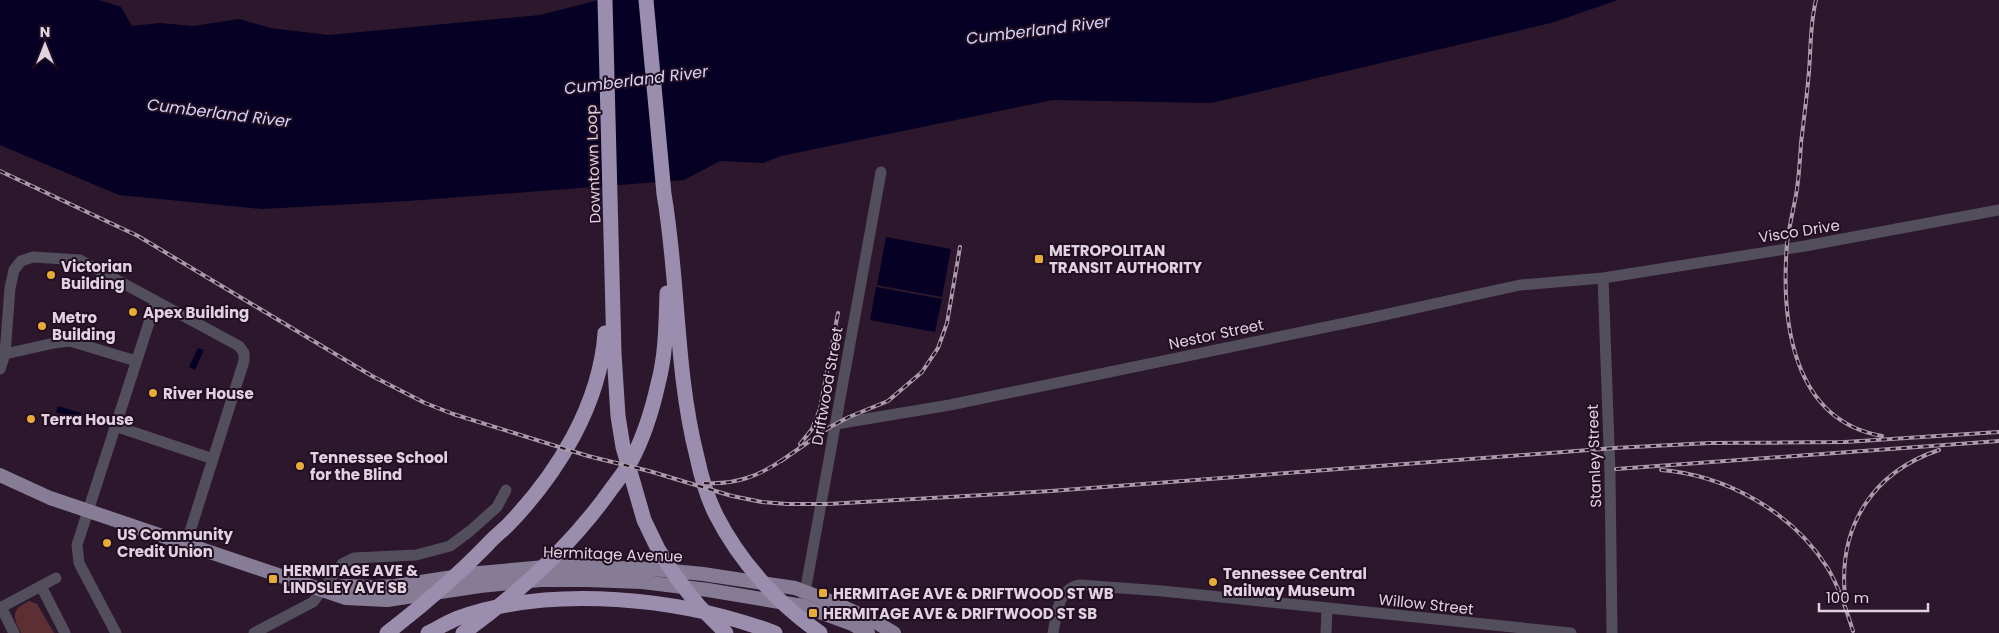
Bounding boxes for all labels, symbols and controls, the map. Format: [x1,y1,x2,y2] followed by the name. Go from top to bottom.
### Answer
[965,10,1112,50] water label: Cumberland River
[20,20,70,70] north arrow
[40,22,50,42] text: N
[563,60,710,100] water label: Cumberland River
[146,93,293,133] water label: Cumberland River
[580,104,606,224] street label: Downtown Loop
[1757,214,1841,248] street label: Visco Drive
[1049,240,1202,278] place label: METROPOLITAN TRANSIT AUTHORITY
[1033,253,1045,265] marker: METROPOLITAN TRANSIT AUTHORITY
[61,256,132,294] place label: Victorian Building
[45,269,57,281] marker: Victorian Building
[143,302,249,323] place label: Apex Building
[127,306,139,318] marker: Apex Building
[52,307,116,345] place label: Metro Building
[1167,314,1265,354] street label: Nestor Street
[36,320,48,332] marker: Metro Building
[806,325,848,447] street label: Driftwood Street
[163,383,254,404] place label: River House
[147,387,159,399] marker: River House
[1582,404,1606,508] street label: Stanley Street
[41,409,134,430] place label: Terra House
[25,413,37,425] marker: Terra House
[310,447,448,485] place label: Tennessee School for the Blind
[294,460,306,472] marker: Tennessee School for the Blind
[117,524,233,562] place label: US Community Credit Union
[101,537,113,549] marker: US Community Credit Union
[543,541,683,567] street label: Hermitage Avenue
[283,560,418,598] place label: HERMITAGE AVE & LINDSLEY AVE SB
[1223,563,1367,601] place label: Tennessee Central Railway Museum
[267,573,279,585] marker: HERMITAGE AVE & LINDSLEY AVE SB
[1207,576,1219,588] marker: Tennessee Central Railway Museum
[1819,580,1928,612] scale bar
[833,583,1114,604] place label: HERMITAGE AVE & DRIFTWOOD ST WB
[817,587,829,599] marker: HERMITAGE AVE & DRIFTWOOD ST WB
[1826,587,1869,608] text: 100 m
[1377,589,1475,619] street label: Willow Street
[823,603,1097,624] place label: HERMITAGE AVE & DRIFTWOOD ST SB
[807,607,819,619] marker: HERMITAGE AVE & DRIFTWOOD ST SB

